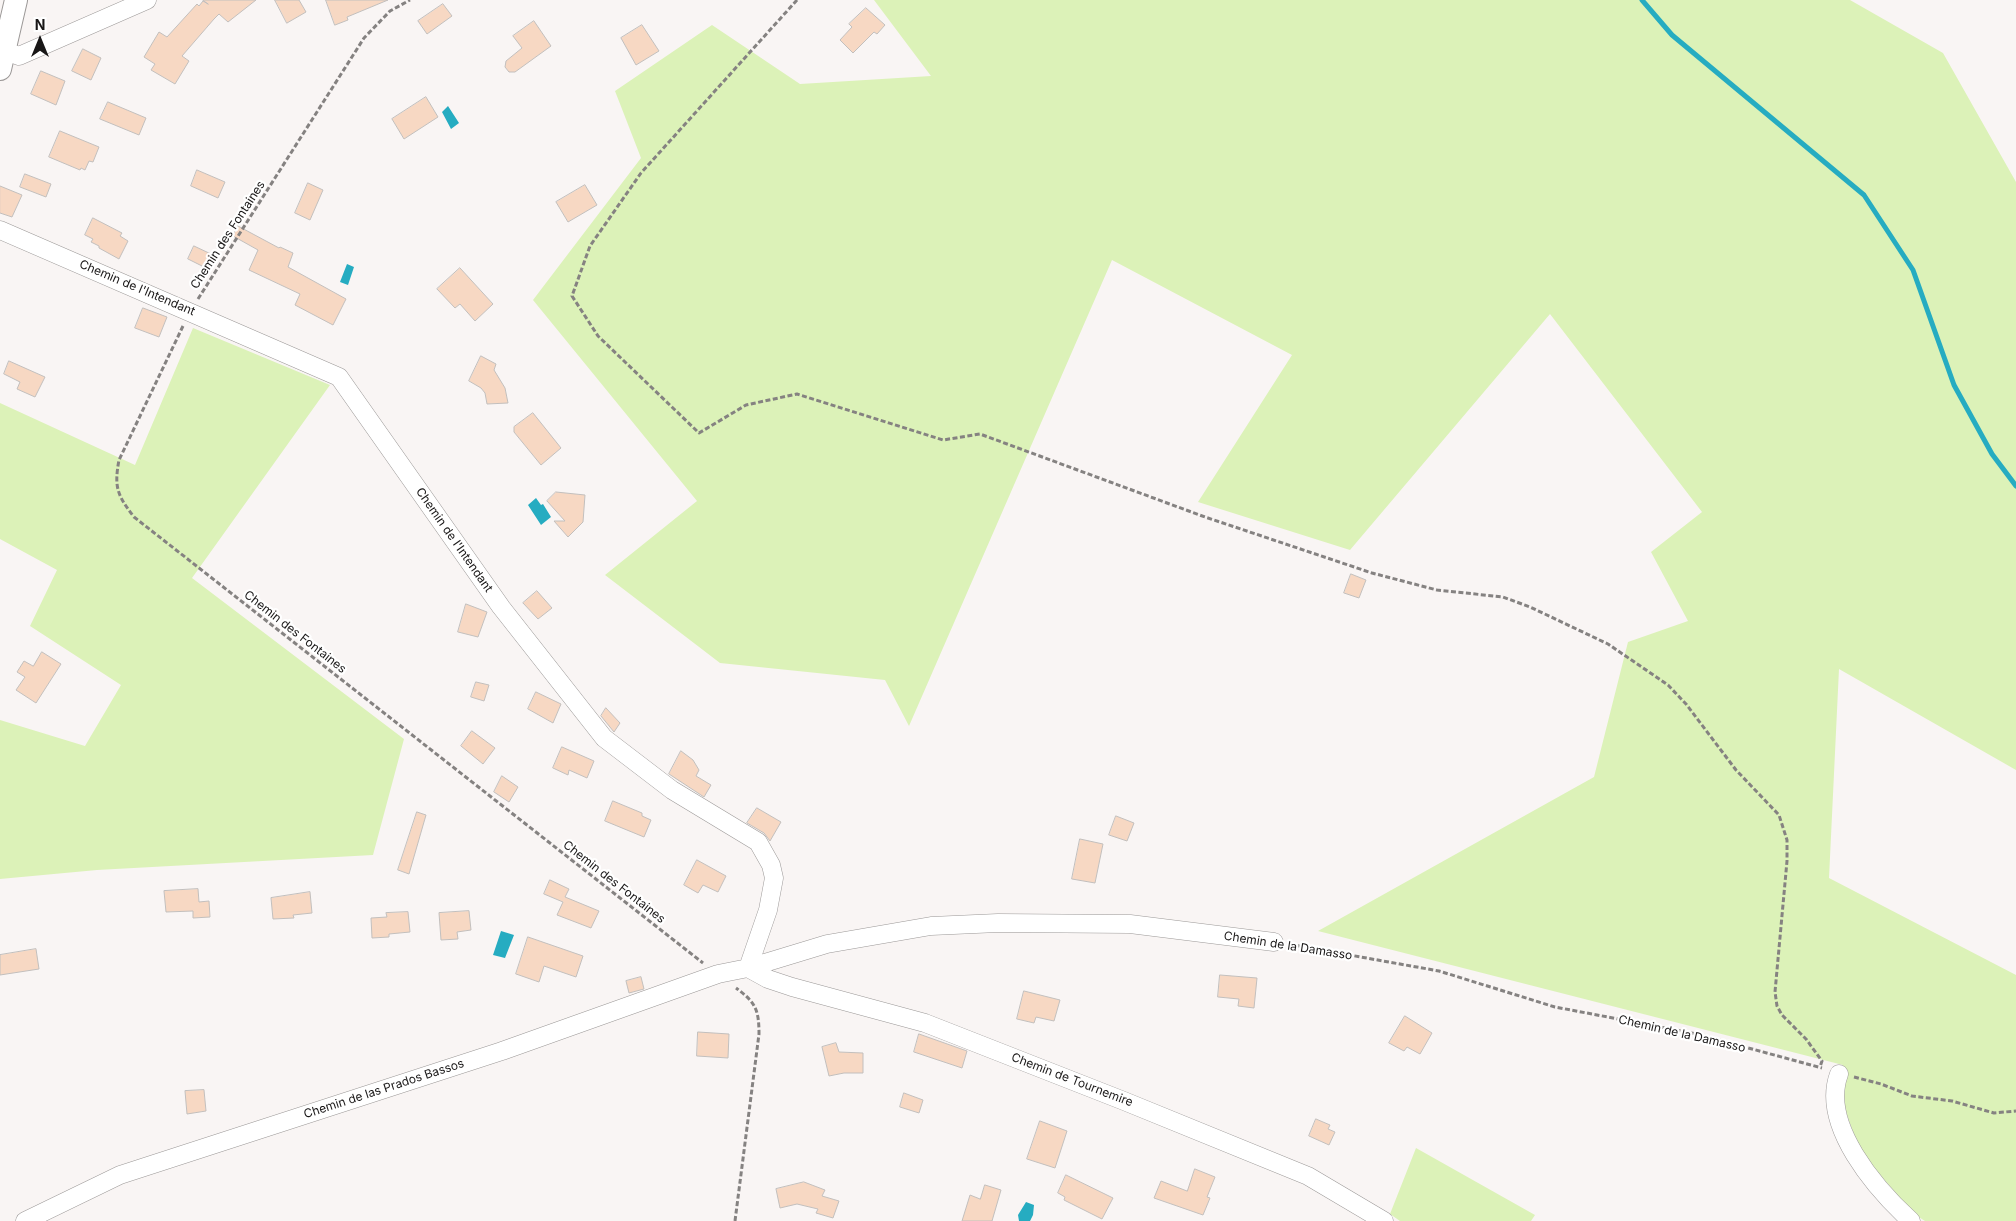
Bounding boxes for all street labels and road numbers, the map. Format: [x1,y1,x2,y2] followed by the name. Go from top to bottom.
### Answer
[188,178,268,292] street label: Chemin des Fontaines
[77,257,197,319] street label: Chemin de l'Intendant
[412,485,496,595] street label: Chemin de l'Intendant
[241,588,349,676] street label: Chemin des Fontaines
[560,838,668,926] street label: Chemin des Fontaines
[1223,929,1353,963] street label: Chemin de la Damasso
[1617,1012,1747,1056] street label: Chemin de la Damasso
[1009,1050,1135,1110] street label: Chemin de Tournemire
[302,1056,466,1122] street label: Chemin de las Prados Bassos

